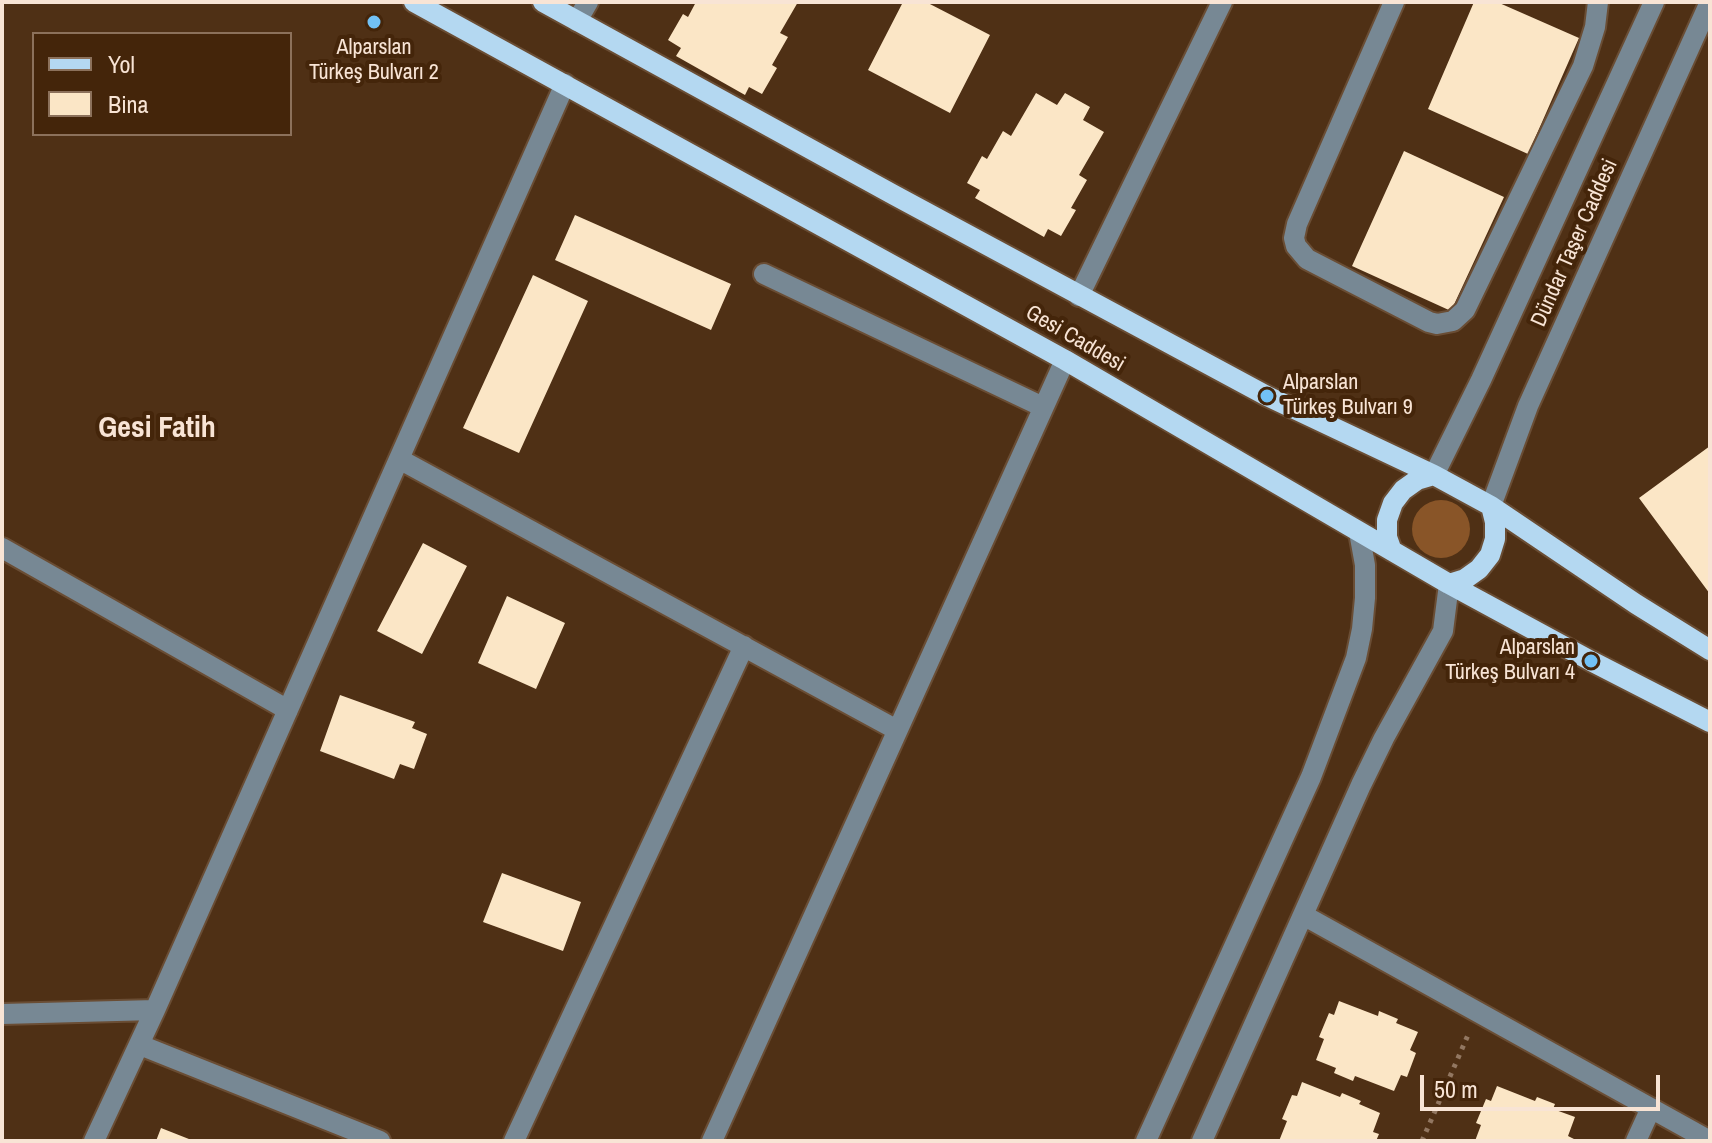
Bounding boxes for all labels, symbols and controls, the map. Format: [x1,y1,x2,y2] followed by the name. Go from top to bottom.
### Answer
[365,13,383,31] marker: Alparslan Türkeş Bulvarı 2
[32,32,292,136] legend
[309,35,439,86] place label: Alparslan Türkeş Bulvarı 2
[108,48,135,80] text: Yol
[108,88,149,120] text: Bina
[1526,155,1624,331] street label: Dündar Taşer Caddesi
[1021,300,1129,378] street label: Gesi Caddesi
[1283,370,1413,422] place label: Alparslan Türkeş Bulvarı 9
[1258,387,1276,405] marker: Alparslan Türkeş Bulvarı 9
[98,411,216,447] district label: Gesi Fatih
[1445,635,1575,686] place label: Alparslan Türkeş Bulvarı 4
[1582,652,1600,670] marker: Alparslan Türkeş Bulvarı 4
[1424,1059,1664,1109] scale bar
[1434,1073,1478,1105] text: 50 m

